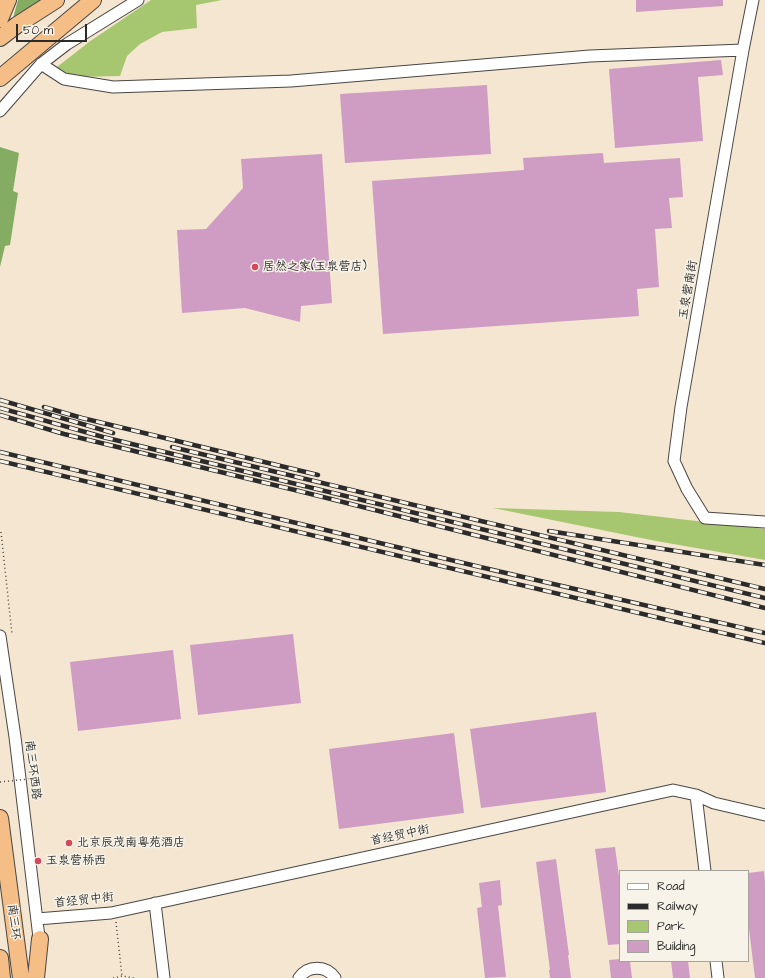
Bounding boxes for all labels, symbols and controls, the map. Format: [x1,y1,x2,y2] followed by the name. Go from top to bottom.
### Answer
[18,16,89,42] scale bar
[23,22,53,39] text: 50 m
[677,259,701,321] street label: 玉泉营南街
[263,260,367,274] place label: 居然之家(玉泉营店)
[250,262,260,272] marker: 居然之家(玉泉营店)
[21,739,43,801] street label: 南三环西路
[369,823,431,849] street label: 首经贸中街
[77,836,185,850] place label: 北京辰茂南粤苑酒店
[64,838,74,848] marker: 北京辰茂南粤苑酒店
[46,854,106,868] place label: 玉泉营桥西
[33,856,43,866] marker: 玉泉营桥西
[619,870,749,962] legend
[657,878,685,895] text: Road
[53,891,115,911] street label: 首经贸中街
[657,898,698,915] text: Railway
[4,903,22,941] street label: 南三环
[657,918,685,935] text: Park
[657,938,695,955] text: Building

